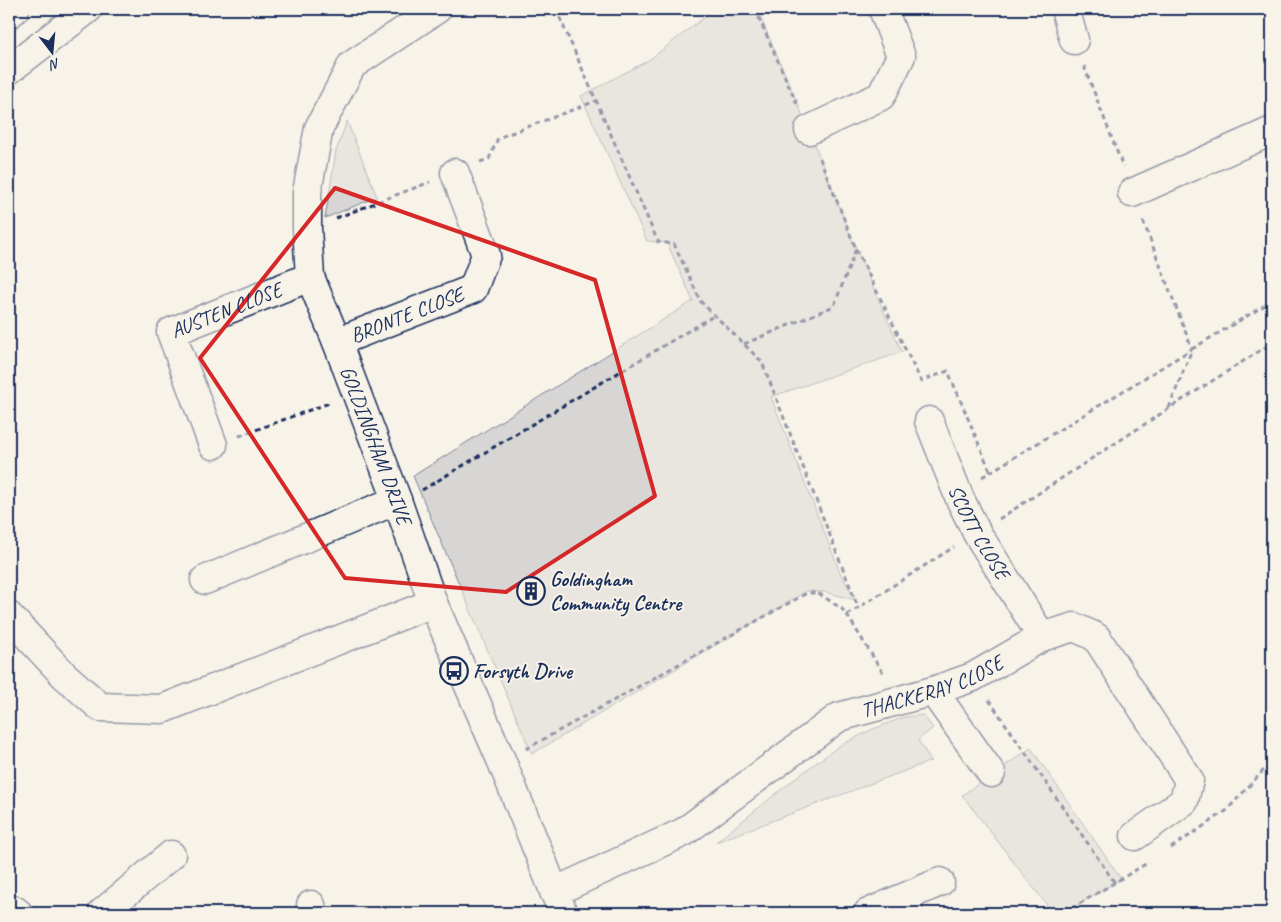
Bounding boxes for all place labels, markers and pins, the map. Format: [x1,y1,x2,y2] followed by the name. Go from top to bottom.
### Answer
[550,566,683,617] place label: Goldingham Community Centre
[516,576,546,606] building icon: Goldingham Community Centre
[439,656,469,686] bus stop icon: Forsyth Drive
[473,658,574,684] place label: Forsyth Drive

